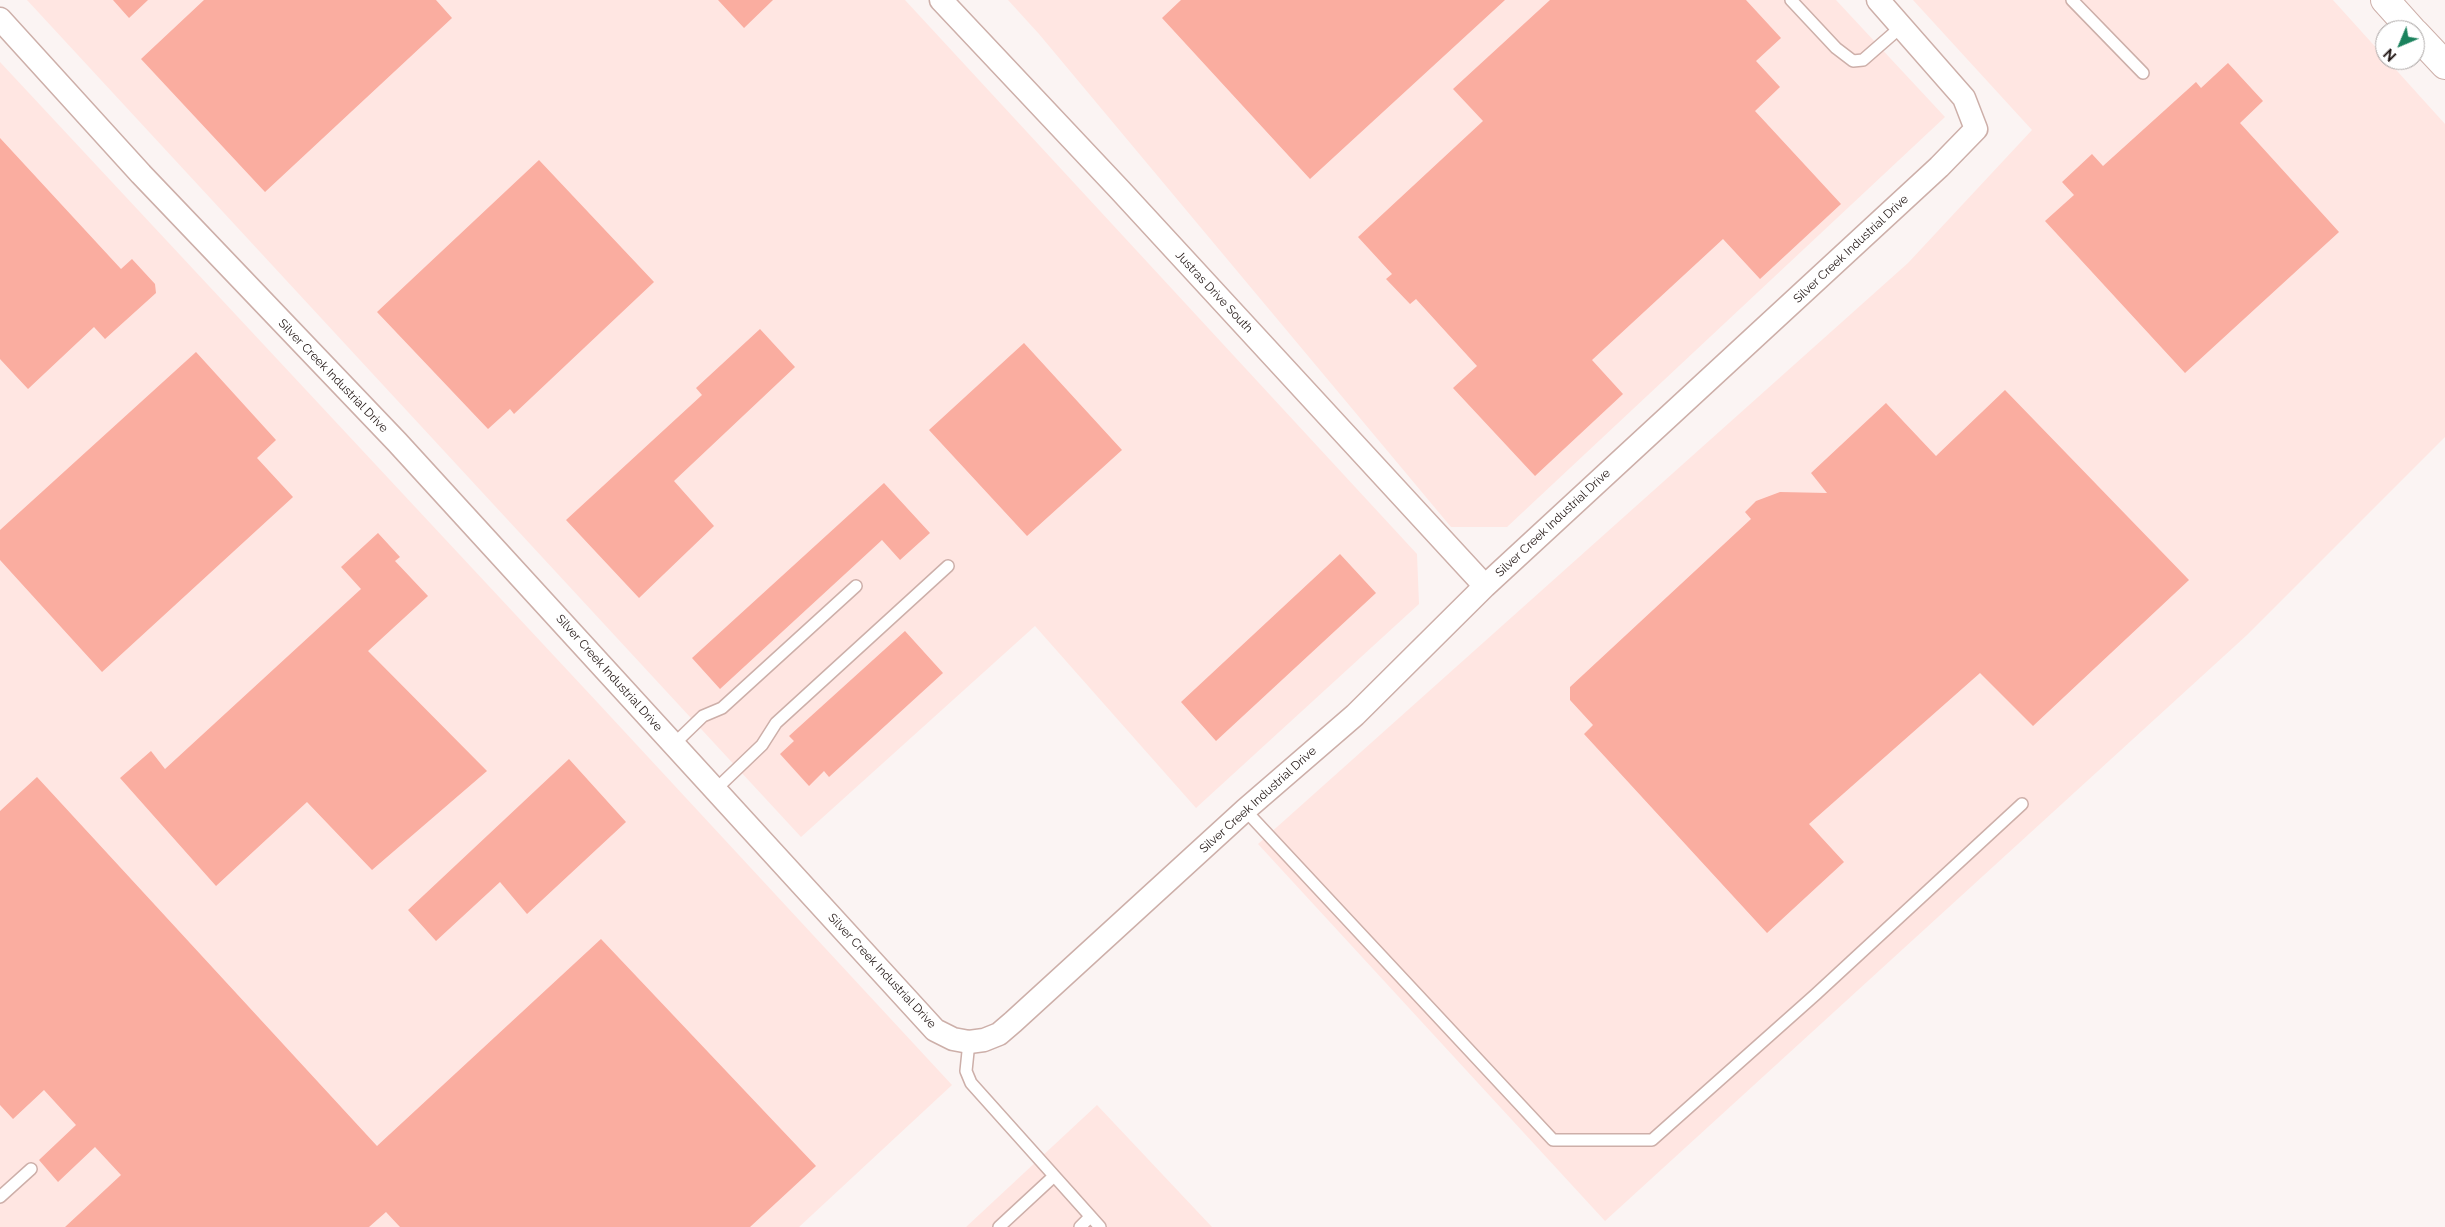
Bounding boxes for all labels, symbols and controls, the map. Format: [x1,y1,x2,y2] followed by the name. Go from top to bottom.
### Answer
[2375,20,2425,70] north arrow
[2381,45,2400,64] text: N
[1791,192,1911,306] street label: Silver Creek Industrial Drive
[1172,248,1256,336] street label: Justras Drive South
[275,316,391,436] street label: Silver Creek Industrial Drive
[1493,466,1613,580] street label: Silver Creek Industrial Drive
[553,612,665,734] street label: Silver Creek Industrial Drive
[1197,744,1319,856] street label: Silver Creek Industrial Drive
[825,911,939,1031] street label: Silver Creek Industrial Drive

